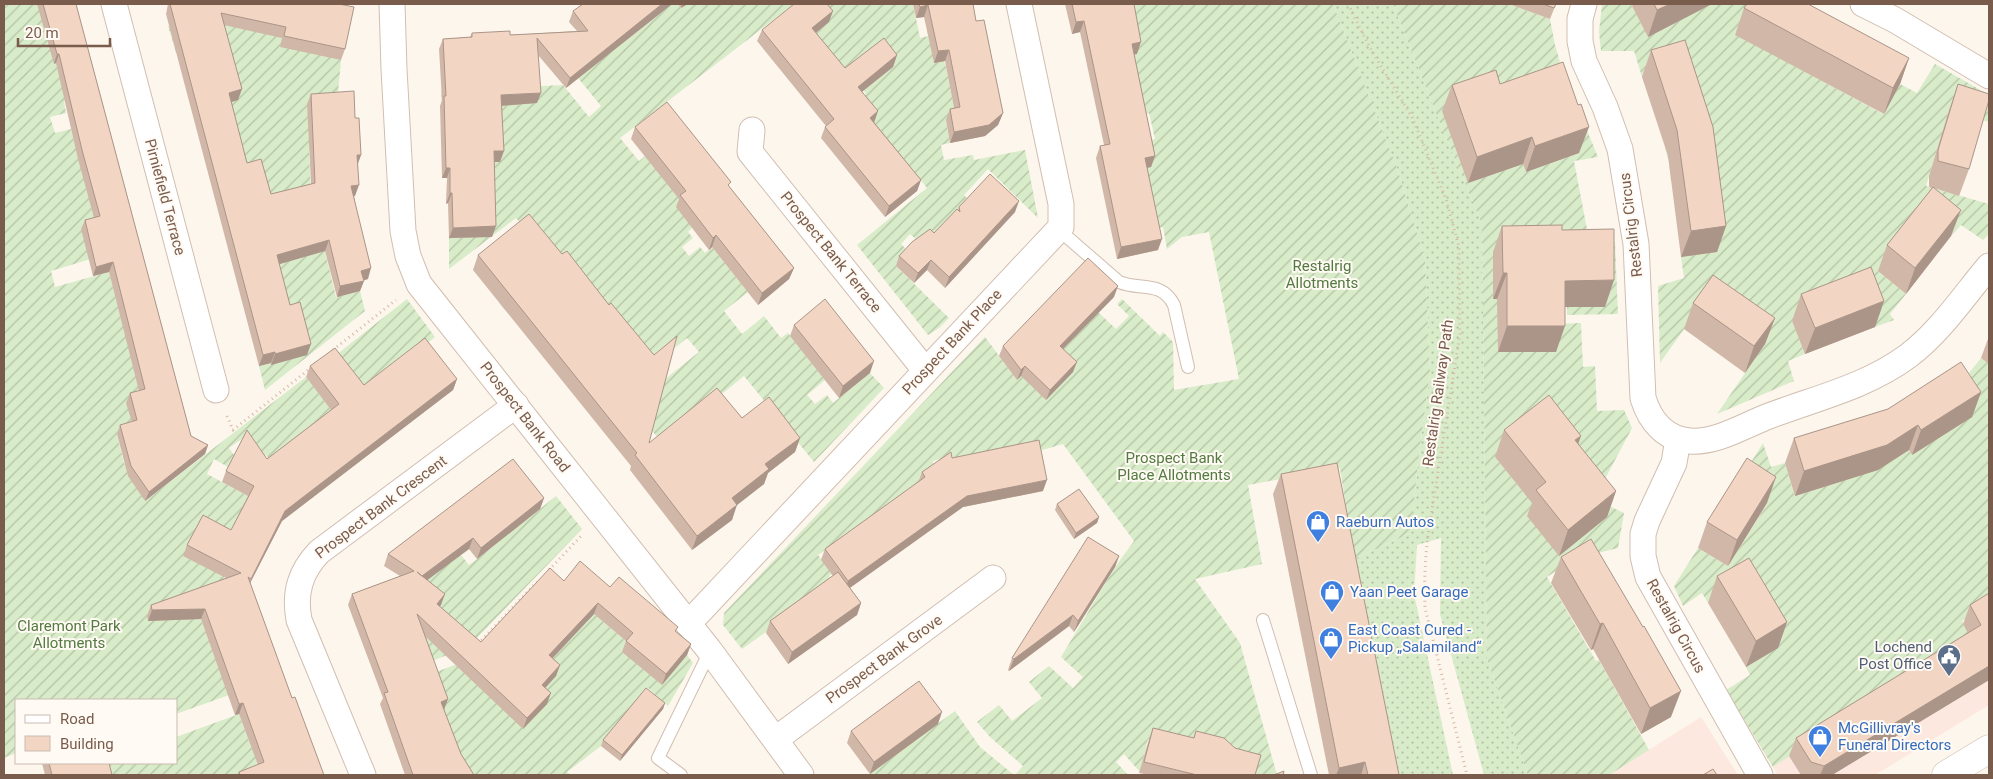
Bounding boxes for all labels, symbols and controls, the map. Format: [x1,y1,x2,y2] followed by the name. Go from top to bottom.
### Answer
[18,15,110,47] scale bar
[25,24,59,42] text: 20 m
[141,137,189,257] street label: Pirniefield Terrace
[1616,172,1646,278] street label: Restalrig Circus
[777,188,885,316] street label: Prospect Bank Terrace
[1286,257,1358,292] park label: Restalrig Allotments
[898,285,1006,399] street label: Prospect Bank Place
[1419,318,1457,468] street label: Restalrig Railway Path
[476,358,574,476] street label: Prospect Bank Road
[1117,449,1231,484] park label: Prospect Bank Place Allotments
[312,452,450,562] street label: Prospect Bank Crescent
[1305,509,1331,543] shop icon: Raeburn Autos
[1336,513,1434,531] place label: Raeburn Autos
[1643,576,1709,676] street label: Restalrig Circus
[1319,579,1345,613] shop icon: Yaan Peet Garage
[1350,583,1468,601] place label: Yaan Peet Garage
[822,611,946,707] street label: Prospect Bank Grove
[17,617,121,652] park label: Claremont Park Allotments
[1348,621,1482,656] place label: East Coast Cured - Pickup „Salamiland“
[1318,626,1344,660] shop icon: East Coast Cured - Pickup „Salamiland“
[1859,638,1932,673] place label: Lochend Post Office
[1936,643,1962,677] public building icon: Lochend Post Office
[15,699,178,764] legend
[60,710,94,728] text: Road
[1838,719,1951,754] place label: McGillivray's Funeral Directors
[1807,724,1833,758] shop icon: McGillivray's Funeral Directors
[60,735,114,753] text: Building

